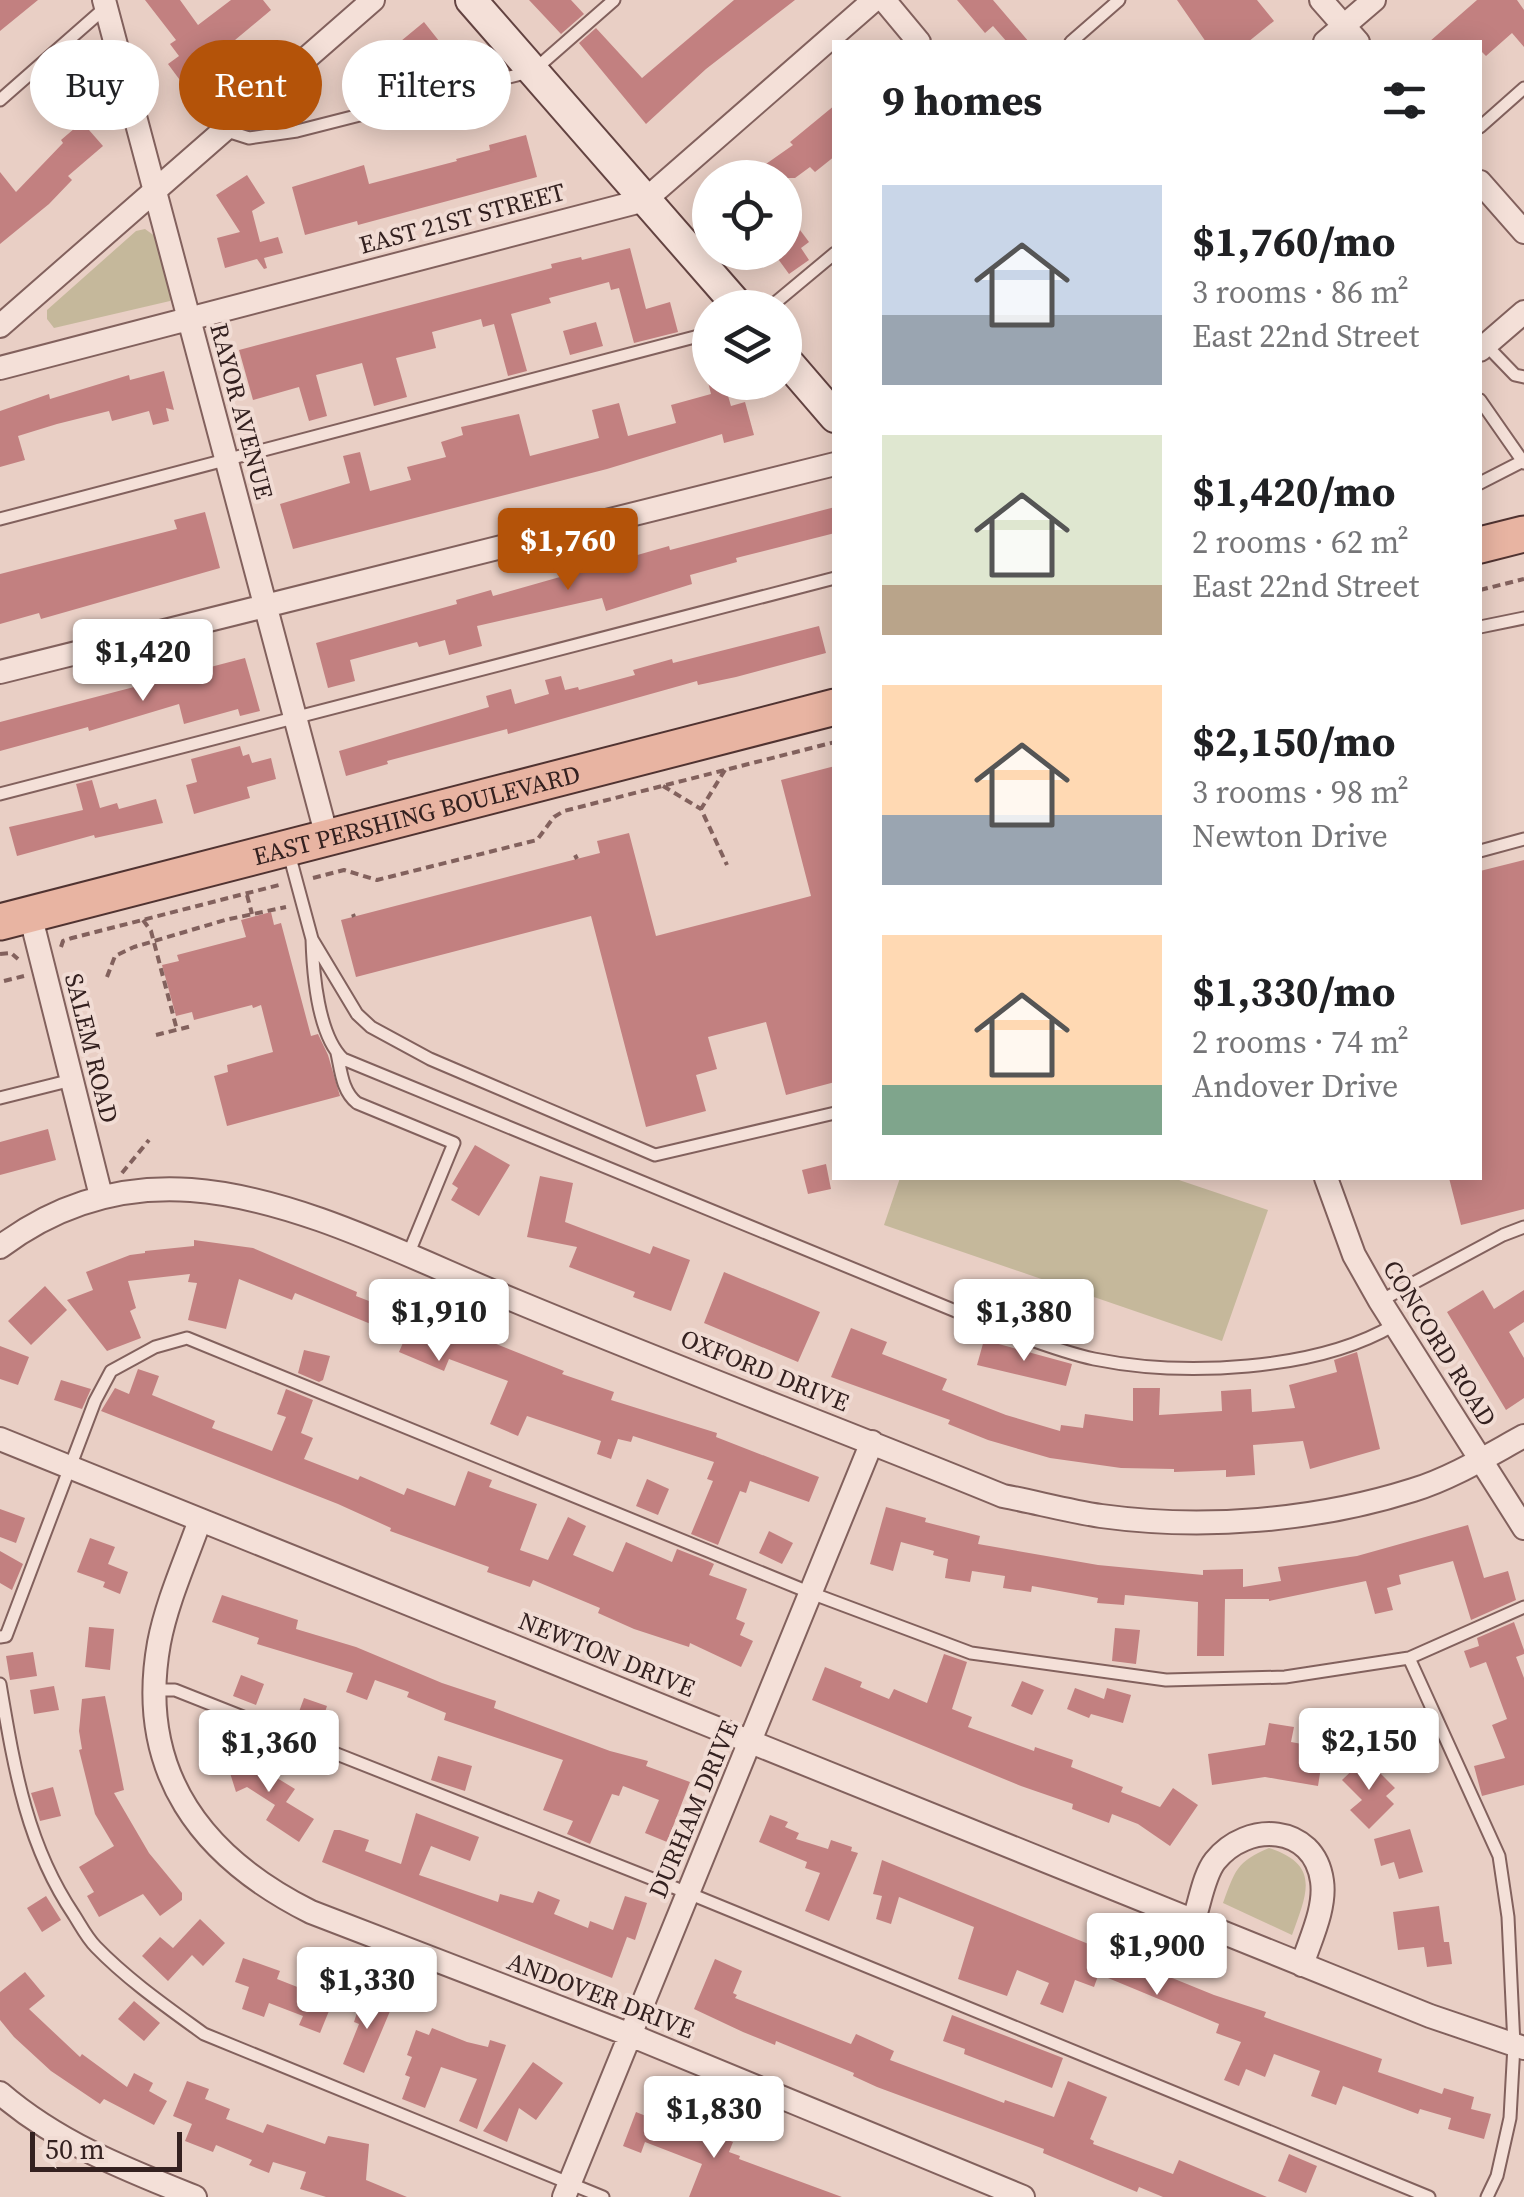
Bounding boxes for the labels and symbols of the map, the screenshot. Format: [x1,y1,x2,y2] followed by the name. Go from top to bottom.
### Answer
[355,174,569,262] street label: EAST 21ST STREET
[202,319,282,503] street label: RAYOR AVENUE
[487,508,649,593] pin: $1,760
[62,619,224,704] pin: $1,420
[249,756,584,873] street label: EAST PERSHING BOULEVARD
[57,970,127,1126] street label: SALEM ROAD
[1375,1253,1505,1433] street label: CONCORD ROAD
[358,1279,520,1364] pin: $1,910
[943,1279,1105,1364] pin: $1,380
[676,1321,854,1419] street label: OXFORD DRIVE
[514,1603,700,1705] street label: NEWTON DRIVE
[1288,1708,1450,1793] pin: $2,150
[188,1710,350,1795] pin: $1,360
[640,1715,746,1903] street label: DURHAM DRIVE
[1076,1913,1238,1998] pin: $1,900
[503,1944,699,2046] street label: ANDOVER DRIVE
[286,1947,448,2032] pin: $1,330
[633,2076,795,2161] pin: $1,830
[30,2127,182,2172] scale bar

